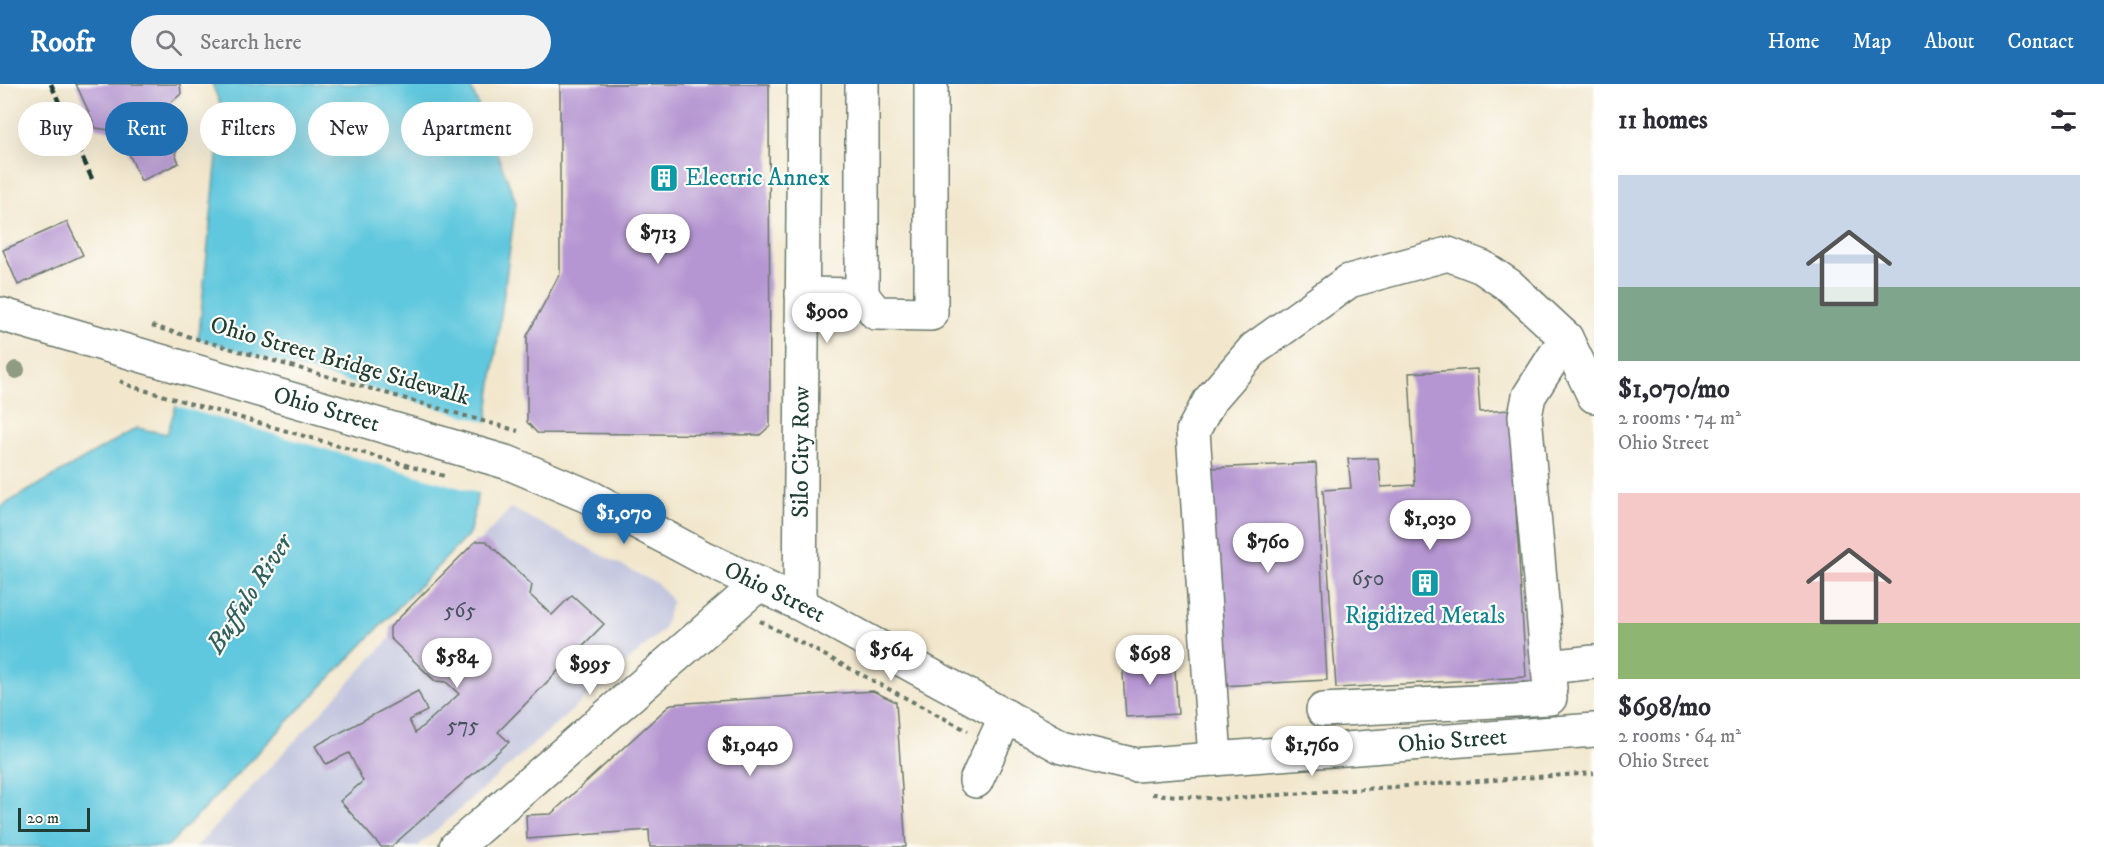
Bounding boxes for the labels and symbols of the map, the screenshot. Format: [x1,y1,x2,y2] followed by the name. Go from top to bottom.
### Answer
[648,162,680,194] building icon: Electric Annex
[685,163,830,193] place label: Electric Annex
[622,214,694,265] pin: $713
[791,293,863,344] pin: $900
[207,310,473,412] street label: Ohio Street Bridge Sidewalk
[270,379,382,439] street label: Ohio Street
[786,385,817,518] street label: Silo City Row
[575,494,673,545] pin: $1,070
[1381,500,1479,551] pin: $1,030
[1232,523,1304,574] pin: $760
[199,527,302,661] water label: Buffalo River
[719,555,831,630] street label: Ohio Street
[1352,566,1384,592] house number: 650
[1409,567,1441,599] building icon: Rigidized Metals
[444,598,476,624] house number: 565
[1345,601,1505,631] place label: Rigidized Metals
[855,631,927,682] pin: $564
[1114,635,1186,686] pin: $698
[421,638,493,689] pin: $584
[554,645,626,696] pin: $995
[447,713,479,739] house number: 575
[1397,722,1508,760] street label: Ohio Street
[701,726,799,777] pin: $1,040
[1263,726,1361,777] pin: $1,760
[18,805,90,832] scale bar

